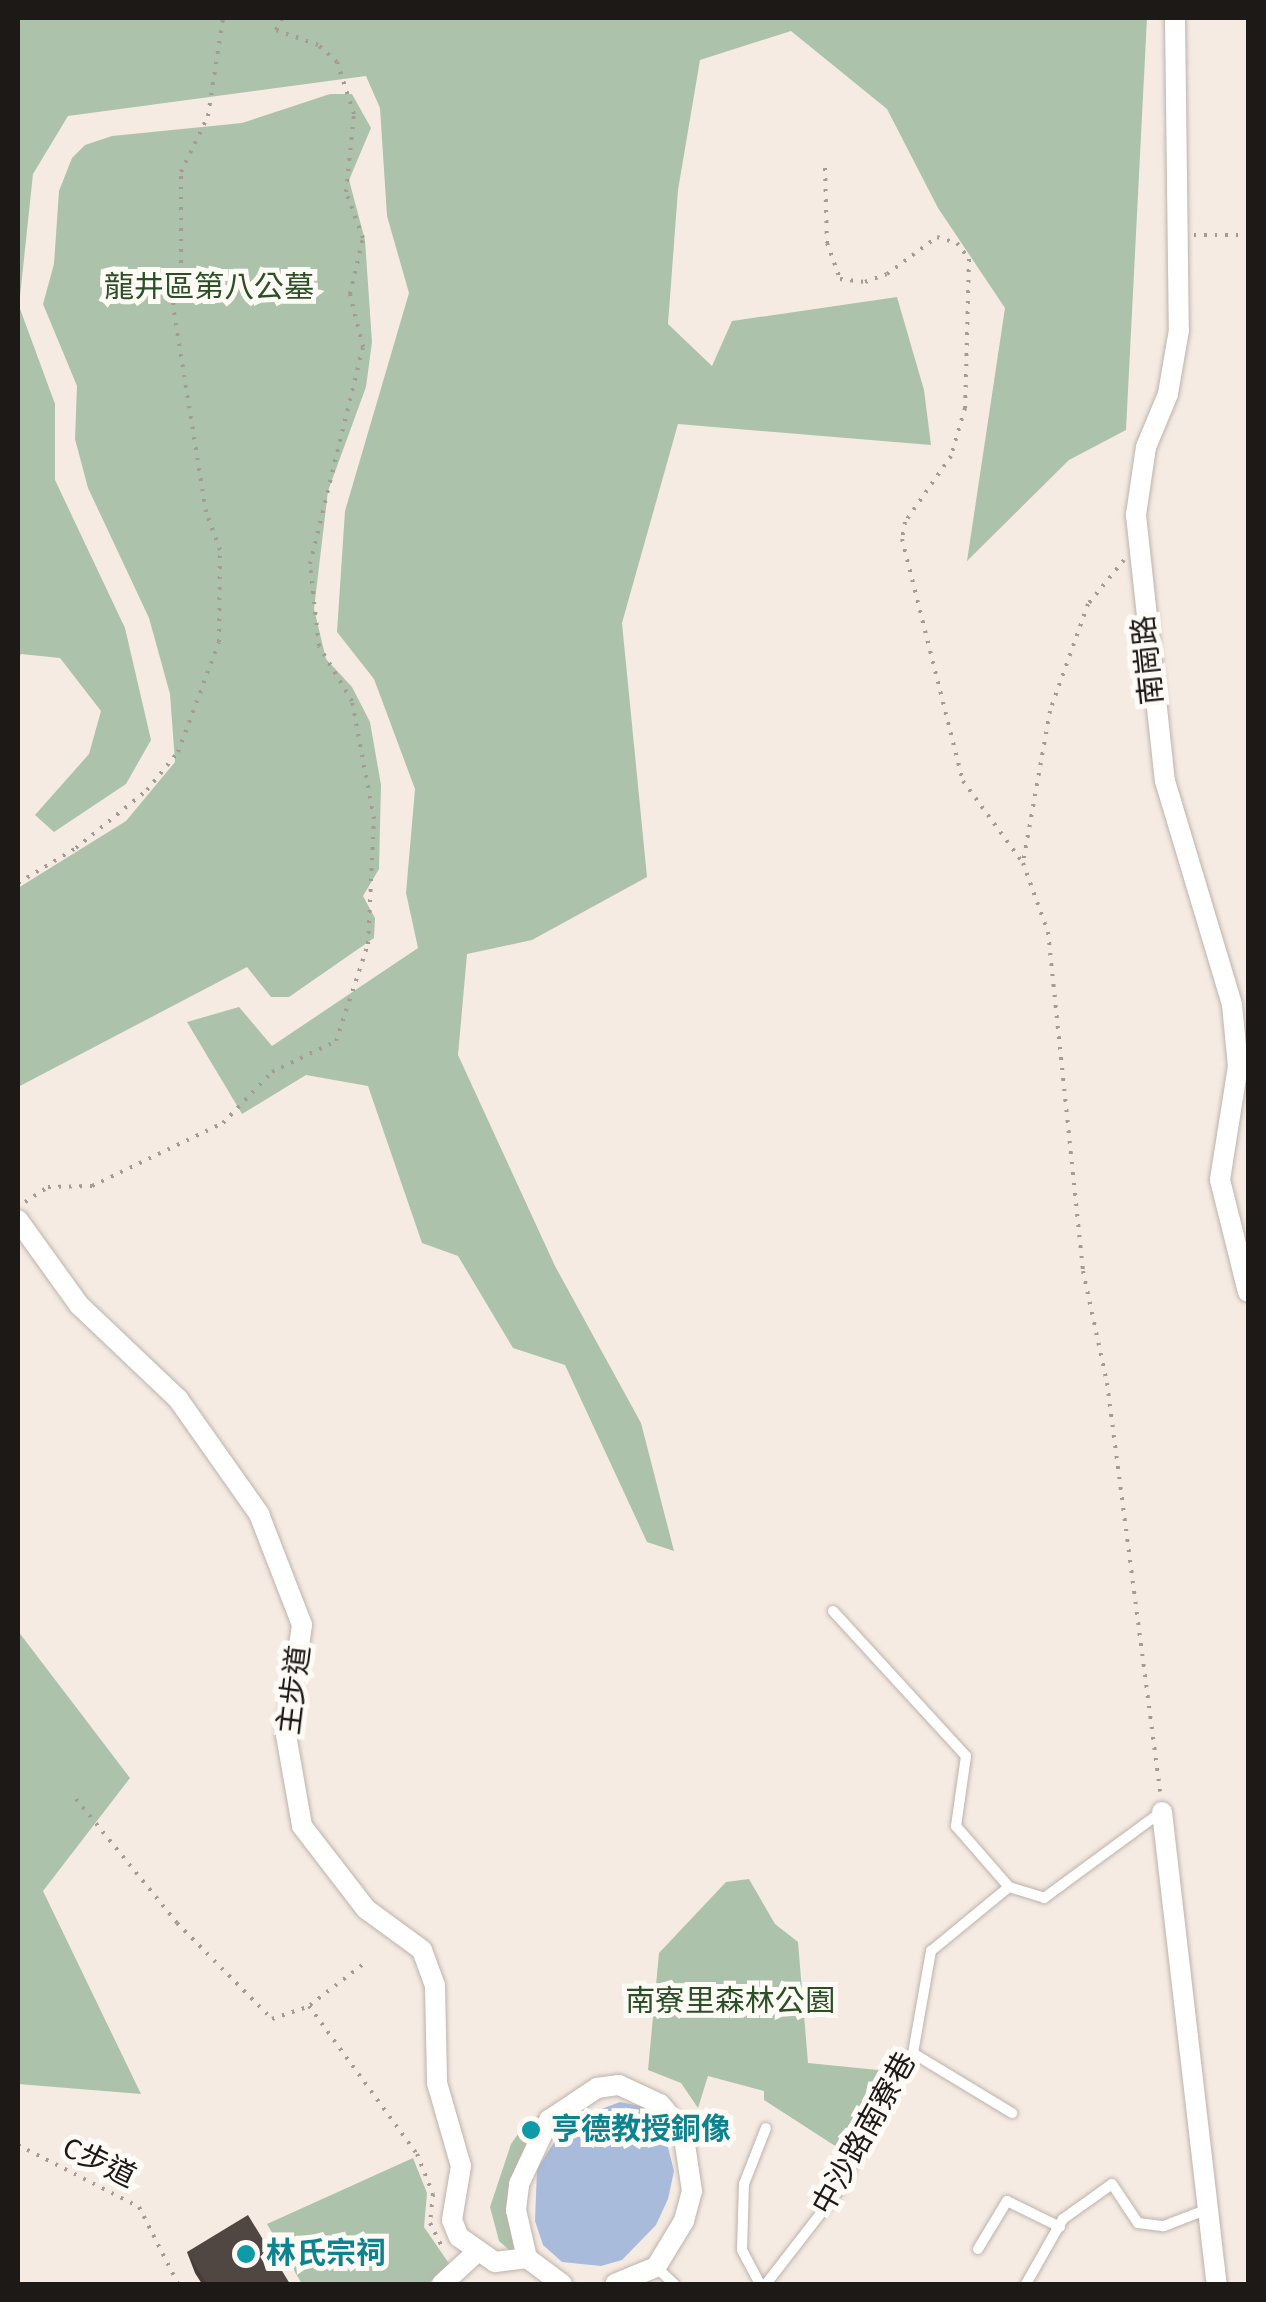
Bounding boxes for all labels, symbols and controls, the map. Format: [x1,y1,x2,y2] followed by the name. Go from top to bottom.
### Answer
[104,270,314,306] park label: 龍井區第八公墓
[1126,613,1172,707] street label: 南崗路
[272,1643,318,1737] street label: 主步道
[625,1984,835,2020] park label: 南寮里森林公園
[806,2047,924,2221] street label: 中沙路南寮巷
[551,2112,731,2148] place label: 亨德教授銅像
[520,2119,542,2141] marker: 亨德教授銅像
[56,2130,142,2196] street label: C步道
[266,2236,386,2272] place label: 林氏宗祠
[235,2243,257,2265] marker: 林氏宗祠

